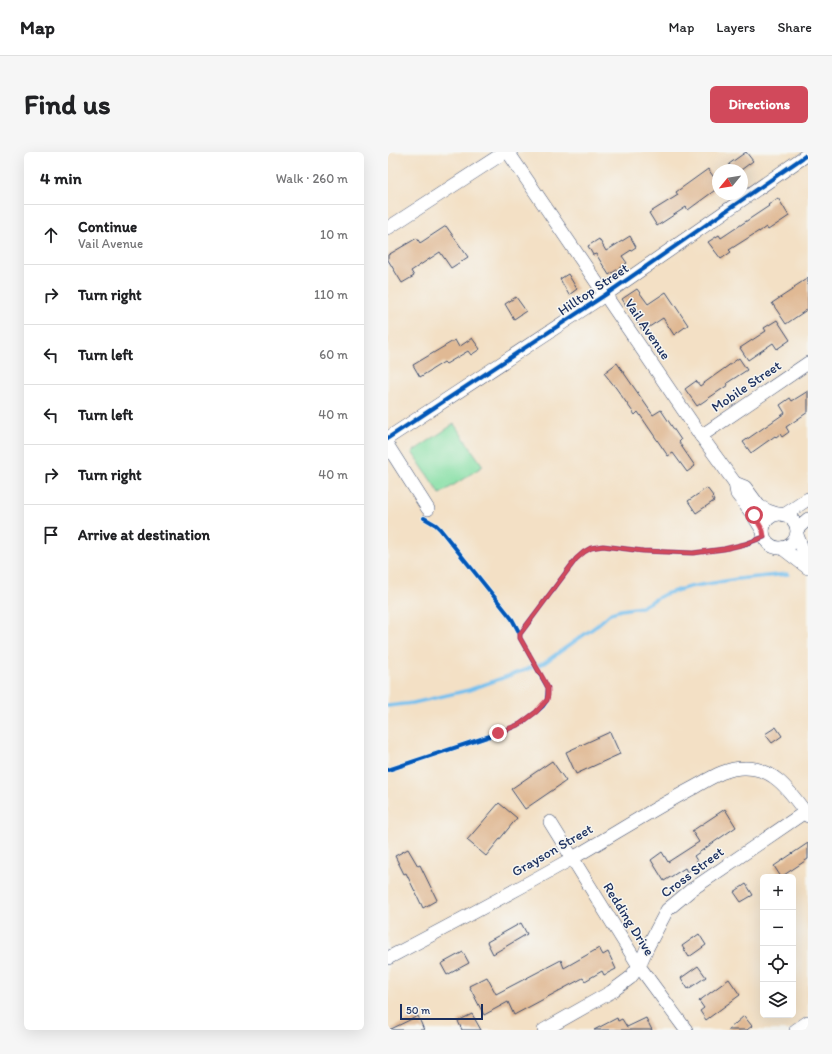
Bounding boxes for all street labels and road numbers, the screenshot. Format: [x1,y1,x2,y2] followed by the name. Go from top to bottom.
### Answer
[555,260,632,319] street label: Hilltop Street
[621,295,674,363] street label: Vail Avenue
[708,357,784,416] street label: Mobile Street
[509,820,596,881] street label: Grayson Street
[658,843,727,902] street label: Cross Street
[599,879,658,959] street label: Redding Drive

